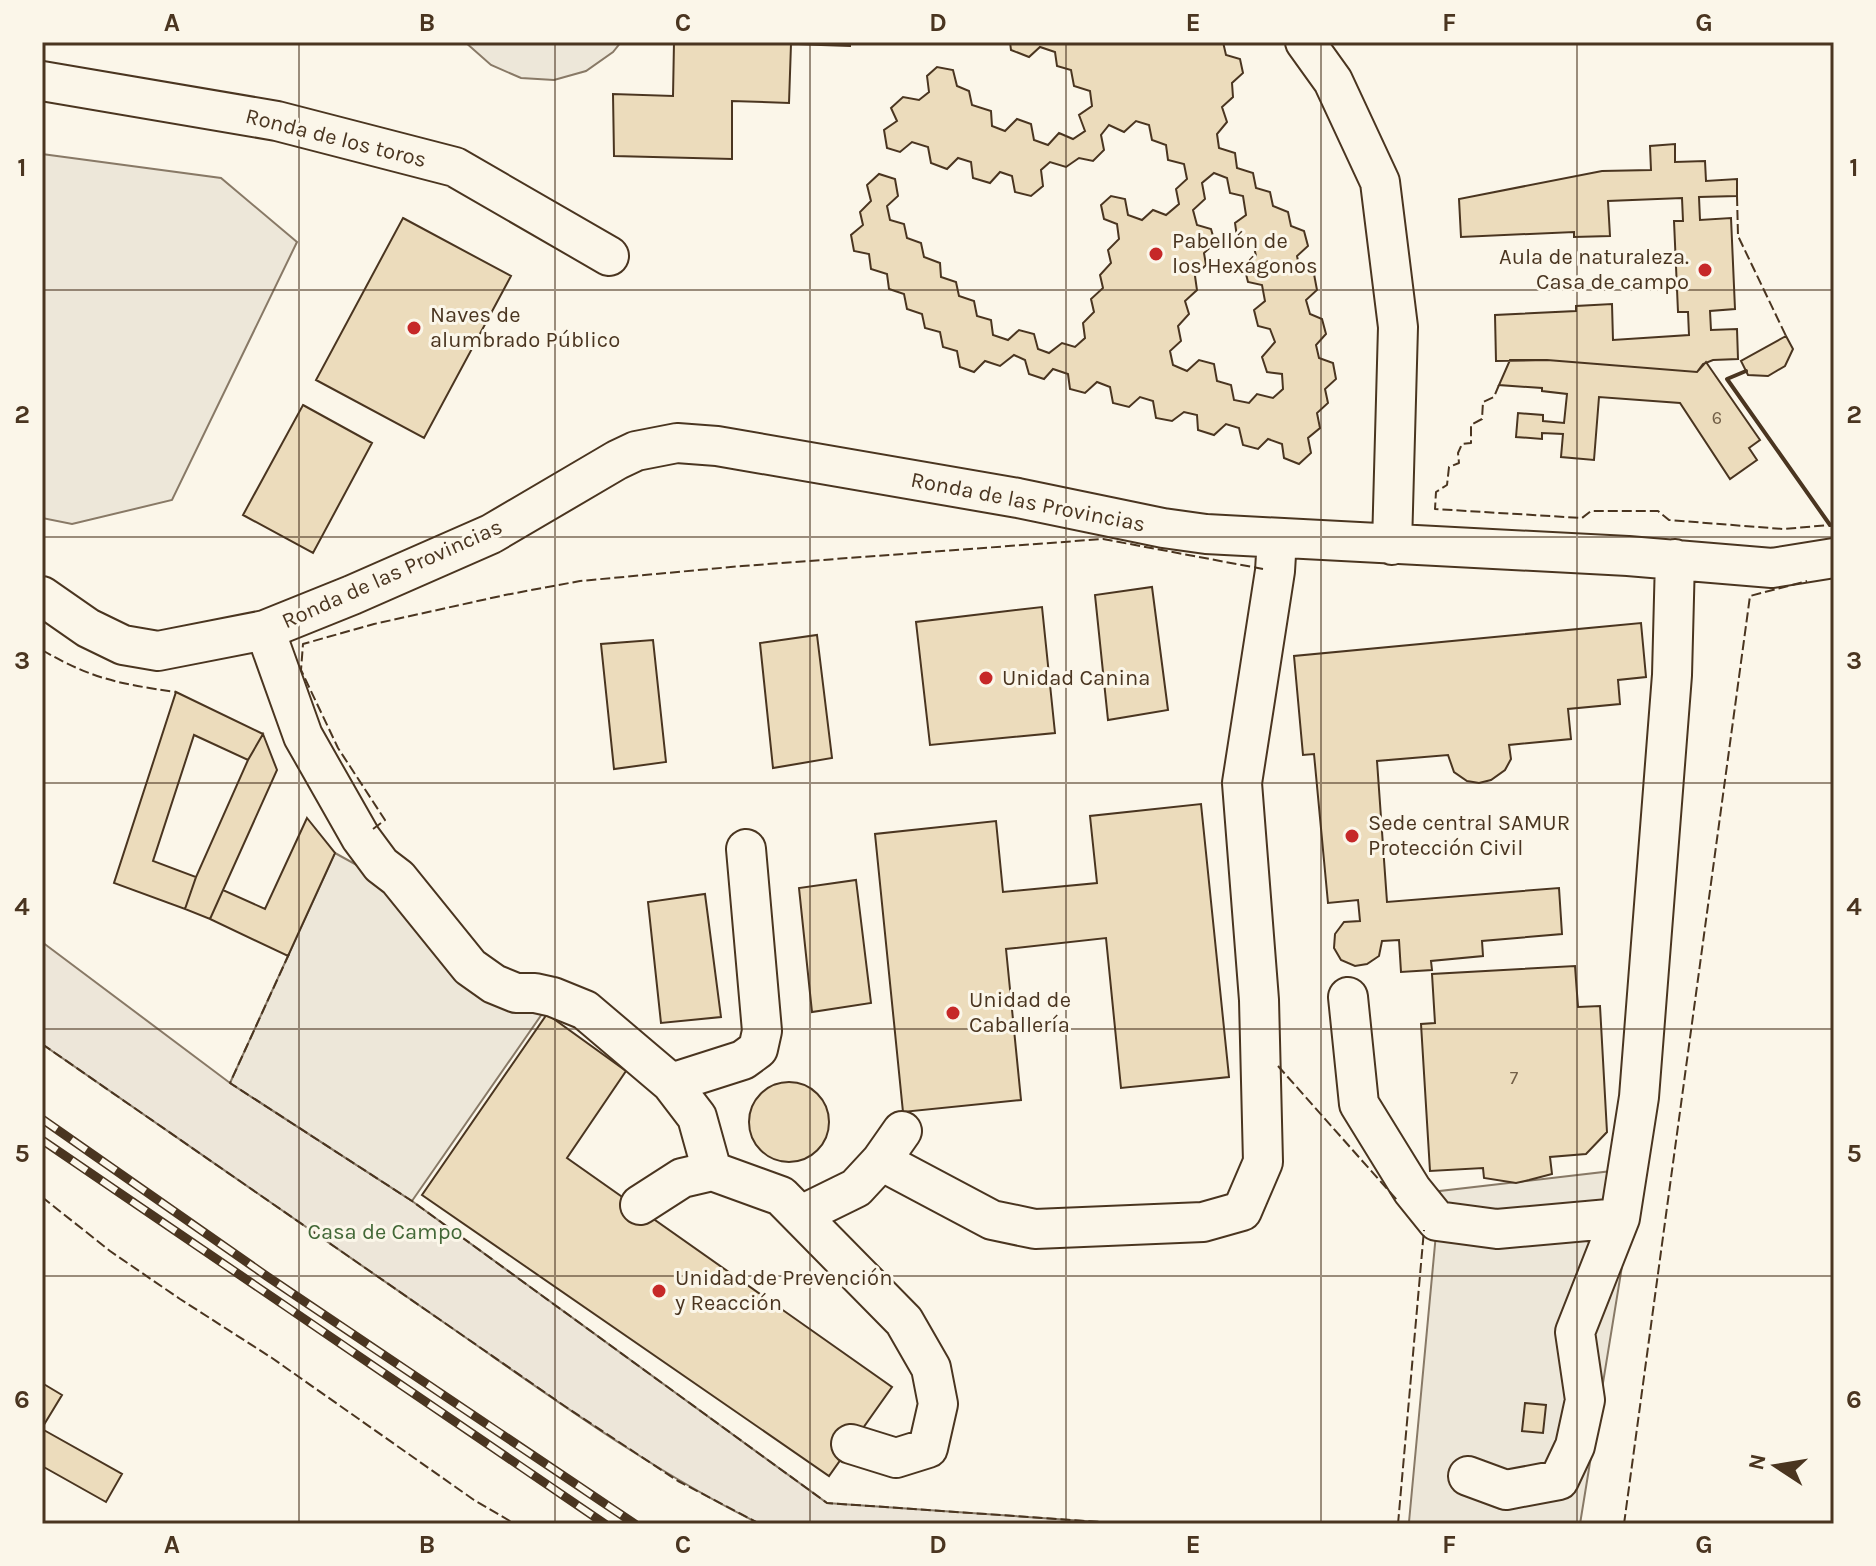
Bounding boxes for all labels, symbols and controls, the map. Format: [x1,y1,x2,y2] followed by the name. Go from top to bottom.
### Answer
[164,7,180,38] text: A
[419,7,435,38] text: B
[675,7,691,38] text: C
[929,7,947,38] text: D
[1185,7,1201,38] text: E
[1442,7,1456,38] text: F
[1695,7,1713,38] text: G
[243,103,429,173] street label: Ronda de los toros
[17,152,27,183] text: 1
[1849,152,1859,183] text: 1
[1172,228,1318,279] place label: Pabellón de los Hexágonos
[1499,244,1689,295] place label: Aula de naturaleza. Casa de campo
[1147,245,1165,263] marker: Pabellón de los Hexágonos
[1696,261,1714,279] marker: Aula de naturaleza. Casa de campo
[430,302,620,353] place label: Naves de alumbrado Público
[405,319,423,337] marker: Naves de alumbrado Público
[14,399,30,430] text: 2
[1846,399,1862,430] text: 2
[1712,407,1722,429] house number: 6
[909,466,1147,538] street label: Ronda de las Provincias
[278,514,506,634] street label: Ronda de las Provincias
[14,645,30,676] text: 3
[1846,645,1862,676] text: 3
[1002,665,1150,691] place label: Unidad Canina
[977,669,995,687] marker: Unidad Canina
[1368,810,1570,861] place label: Sede central SAMUR Protección Civil
[1343,827,1361,845] marker: Sede central SAMUR Protección Civil
[14,891,30,922] text: 4
[1846,891,1862,922] text: 4
[969,987,1071,1038] place label: Unidad de Caballería
[944,1004,962,1022] marker: Unidad de Caballería
[1510,1067,1519,1089] house number: 7
[14,1138,30,1169] text: 5
[1846,1138,1862,1169] text: 5
[307,1219,463,1245] park label: Casa de Campo
[674,1265,892,1316] place label: Unidad de Prevención y Reacción
[650,1282,668,1300] marker: Unidad de Prevención y Reacción
[14,1384,30,1415] text: 6
[1846,1384,1862,1415] text: 6
[1736,1426,1816,1506] north arrow
[1743,1452,1772,1472] text: N
[164,1529,180,1560] text: A
[419,1529,435,1560] text: B
[675,1529,691,1560] text: C
[929,1529,947,1560] text: D
[1185,1529,1201,1560] text: E
[1442,1529,1456,1560] text: F
[1695,1529,1713,1560] text: G

